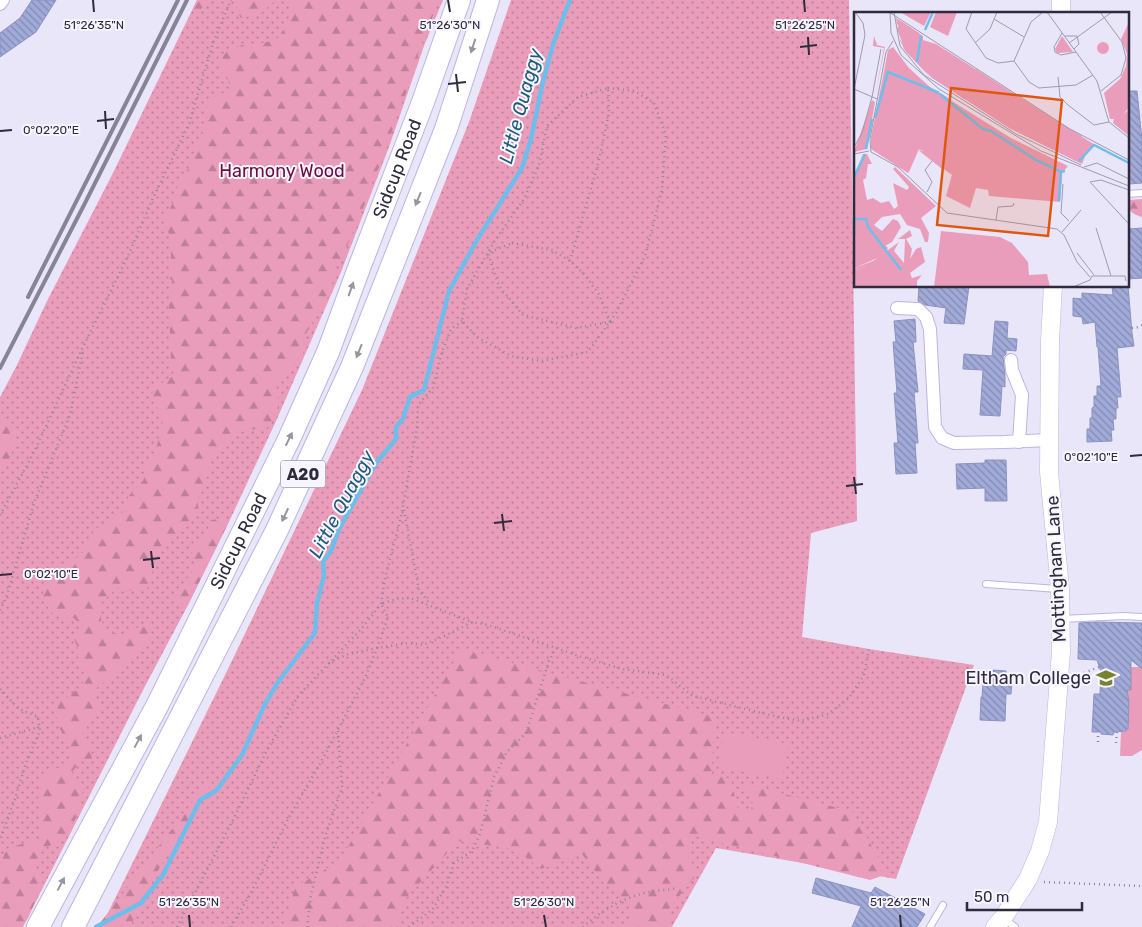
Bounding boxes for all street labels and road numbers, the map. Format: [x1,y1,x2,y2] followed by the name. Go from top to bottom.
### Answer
[368,116,426,222] street label: Sidcup Road
[280,460,326,488] road number: A20
[205,489,272,593] street label: Sidcup Road
[1041,495,1071,643] street label: Mottingham Lane

